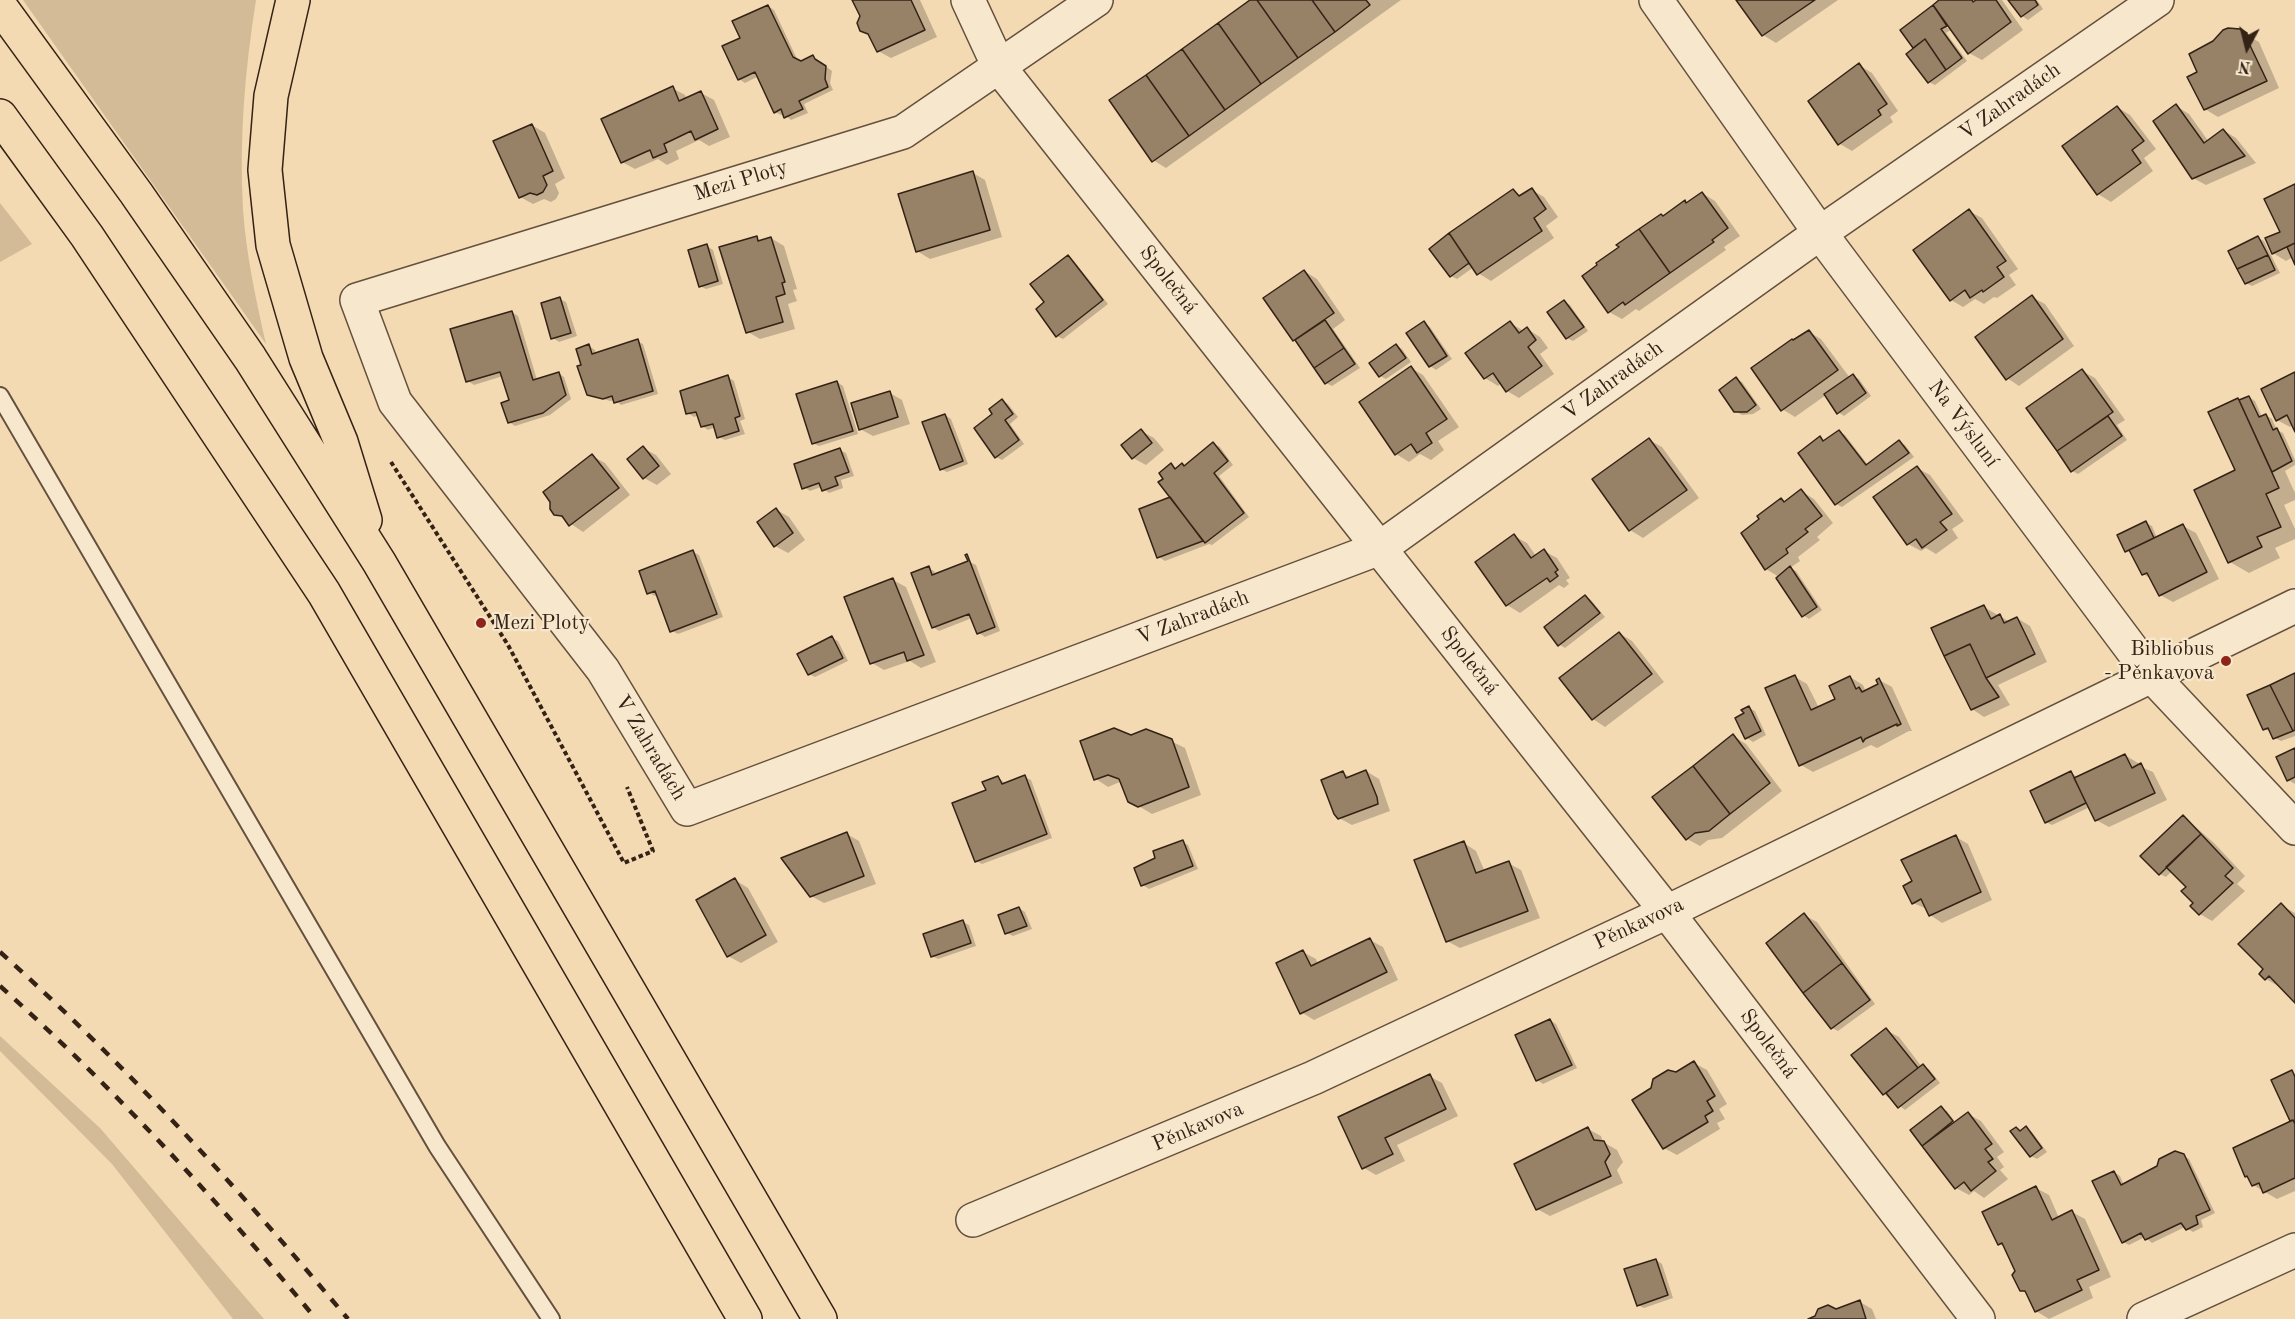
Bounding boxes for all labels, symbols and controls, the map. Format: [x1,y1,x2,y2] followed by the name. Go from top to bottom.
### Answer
[2217,18,2277,78] north arrow
[2238,57,2252,75] text: N
[1954,58,2066,146] street label: V Zahradách
[691,155,791,207] street label: Mezi Ploty
[1133,241,1203,319] street label: Společná
[1558,336,1668,426] street label: V Zahradách
[1922,375,2004,473] street label: Na Výsluní
[1133,585,1253,651] street label: V Zahradách
[493,610,590,636] place label: Mezi Ploty
[474,616,488,630] marker: Mezi Ploty
[1434,622,1504,700] street label: Společná
[2104,636,2214,686] place label: Bibliobus - Pěnkavova
[2219,654,2233,668] marker: Bibliobus - Pěnkavova
[609,691,691,805] street label: V Zahradách
[1590,892,1688,956] street label: Pěnkavova
[1734,1004,1802,1084] street label: Společná
[1149,1097,1247,1157] street label: Pěnkavova

